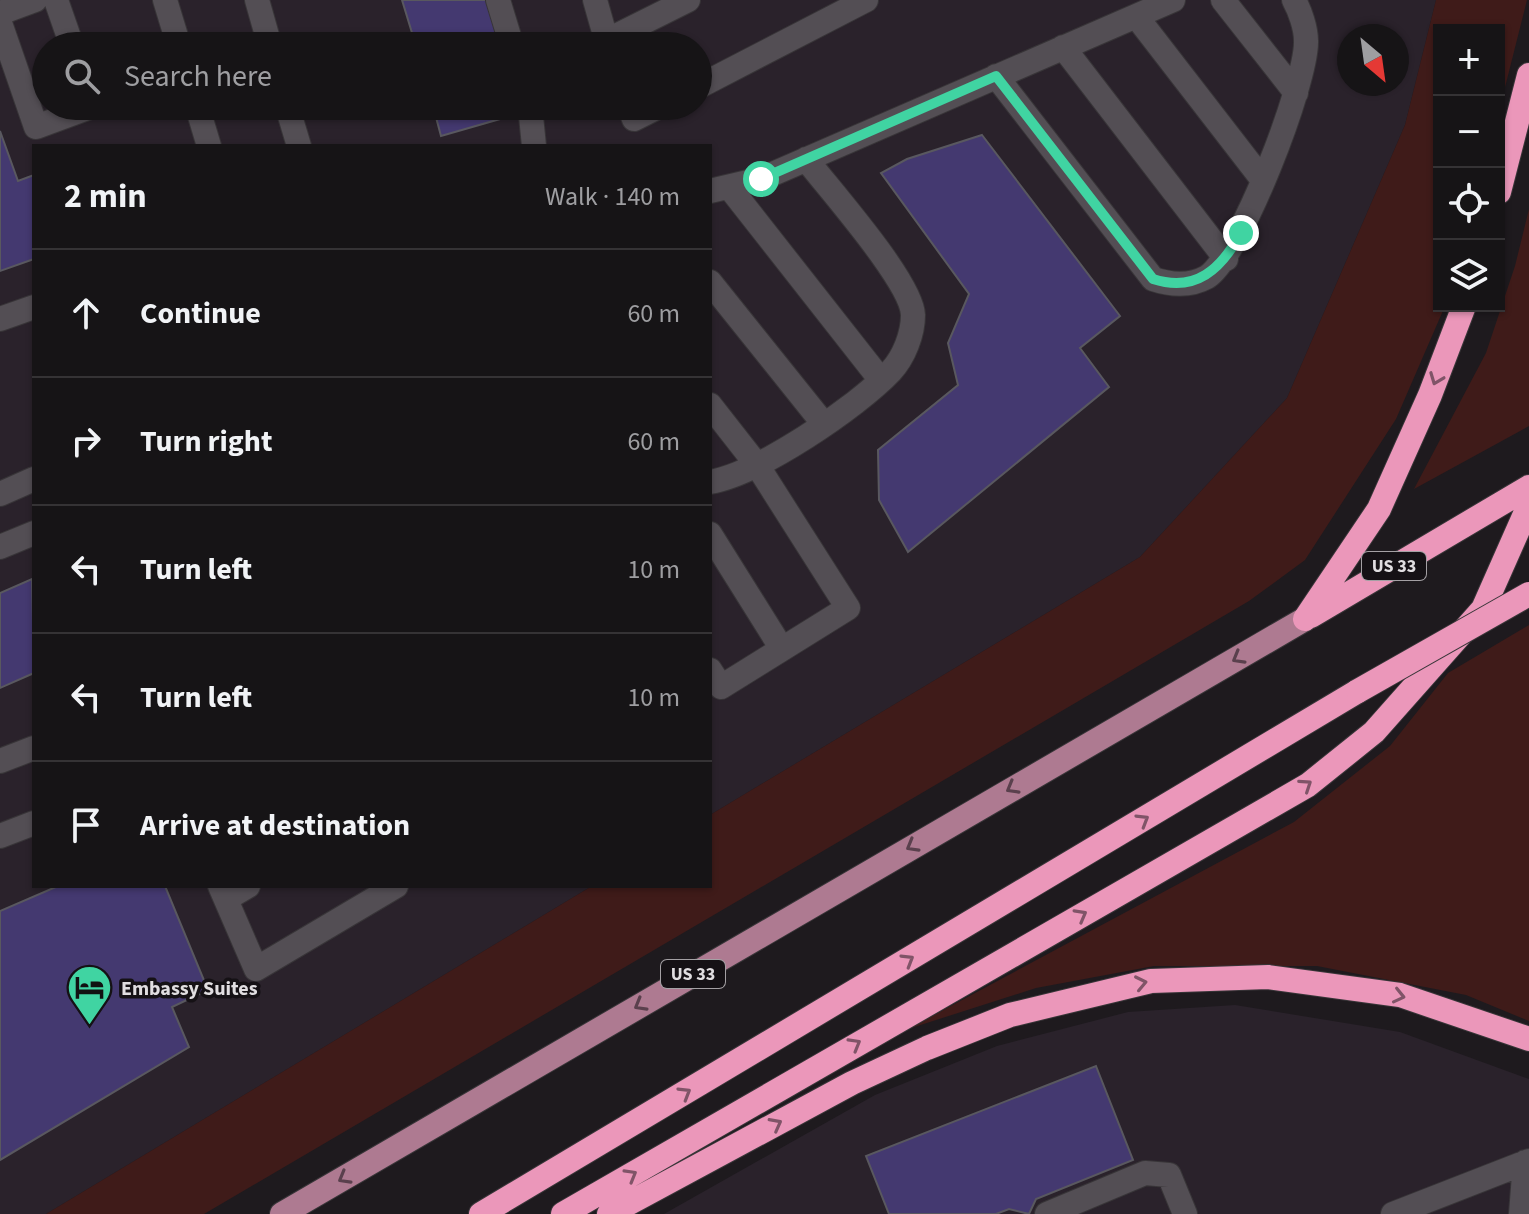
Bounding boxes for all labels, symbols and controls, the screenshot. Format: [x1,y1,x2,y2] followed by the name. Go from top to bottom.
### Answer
[1337,24,1409,96] north arrow
[1433,24,1505,312] map controls
[1433,24,1505,96] button: +
[32,32,712,120] search box
[60,54,104,98] icon: search
[124,55,272,98] text: Search here
[1433,96,1505,168] button: −
[743,161,779,197] route start
[1433,168,1505,240] button: locate
[64,172,147,221] text: 2 min
[545,178,680,215] text: Walk · 140 m
[1223,215,1259,251] route end
[1433,240,1505,312] button: layers
[64,291,108,335] icon: ahead
[140,292,261,335] text: Continue
[627,295,680,332] text: 60 m
[1429,371,1446,385] one-way arrow
[64,419,108,463] icon: right
[140,420,272,463] text: Turn right
[627,423,680,460] text: 60 m
[64,547,108,591] icon: left
[140,548,252,591] text: Turn left
[627,551,680,588] text: 10 m
[1362,552,1426,580] road number: US 33
[1232,648,1246,664] one-way arrow
[64,675,108,719] icon: left
[140,676,252,719] text: Turn left
[627,679,680,716] text: 10 m
[1006,778,1021,794] one-way arrow
[1298,780,1312,795] one-way arrow
[64,803,108,847] icon: arrive
[140,804,410,847] text: Arrive at destination
[1134,814,1149,830] one-way arrow
[906,836,921,852] one-way arrow
[1072,909,1087,925] one-way arrow
[899,954,914,969] one-way arrow
[661,960,725,988] road number: US 33
[66,964,114,1027] hotel icon: Embassy Suites
[121,975,258,1003] place label: Embassy Suites
[1134,976,1147,993] one-way arrow
[1391,987,1405,1004] one-way arrow
[634,995,649,1011] one-way arrow
[846,1038,861,1054] one-way arrow
[676,1087,691,1102] one-way arrow
[768,1118,782,1133] one-way arrow
[338,1168,353,1184] one-way arrow
[622,1169,636,1185] one-way arrow

